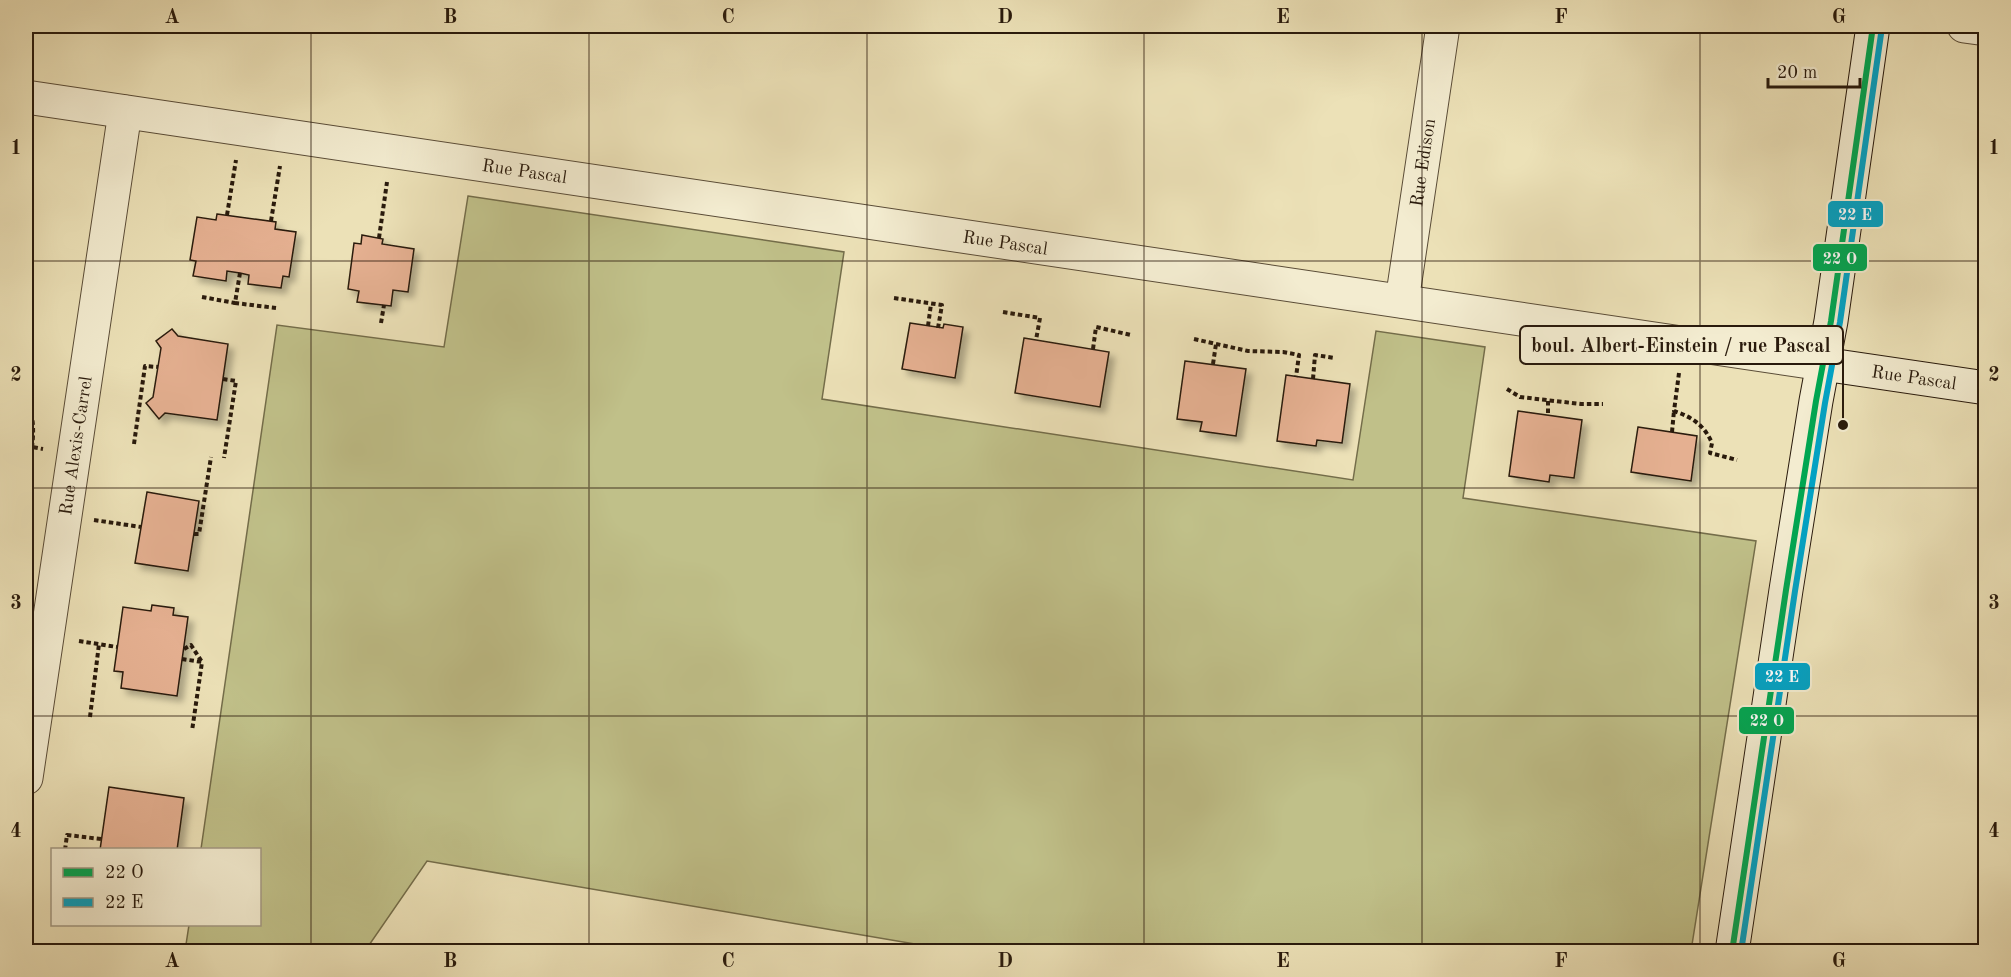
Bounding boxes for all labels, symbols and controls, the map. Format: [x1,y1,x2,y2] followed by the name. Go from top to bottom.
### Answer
[164,8,180,28] text: A
[443,8,457,28] text: B
[721,8,735,28] text: C
[997,8,1013,28] text: D
[1276,8,1290,28] text: E
[1554,8,1568,28] text: F
[1832,8,1846,28] text: G
[1768,51,1860,89] scale bar
[1777,64,1817,82] text: 20 m
[1408,117,1439,208] street label: Rue Edison
[10,139,22,159] text: 1
[1988,139,2000,159] text: 1
[481,157,568,187] street label: Rue Pascal
[1827,200,1884,228] line badge: 22 E
[1838,208,1872,224] text: 22 E
[961,228,1049,259] street label: Rue Pascal
[1812,243,1868,272] line badge: 22 O
[1823,252,1857,268] text: 22 O
[1520,326,1843,364] callout: boul. Albert-Einstein / rue Pascal
[1531,337,1831,357] text: boul. Albert-Einstein / rue Pascal
[1870,363,1958,394] street label: Rue Pascal
[10,366,22,386] text: 2
[1988,366,2000,386] text: 2
[57,375,96,517] street label: Rue Alexis-Carrel
[10,594,22,614] text: 3
[1988,594,2000,614] text: 3
[1754,662,1811,691] line badge: 22 E
[1765,670,1799,686] text: 22 E
[1738,706,1795,735] line badge: 22 O
[1750,714,1784,730] text: 22 O
[10,822,22,842] text: 4
[1988,822,2000,842] text: 4
[51,848,261,926] legend
[105,864,144,882] text: 22 O
[105,894,143,912] text: 22 E
[164,952,180,972] text: A
[443,952,457,972] text: B
[721,952,735,972] text: C
[997,952,1013,972] text: D
[1276,952,1290,972] text: E
[1554,952,1568,972] text: F
[1832,952,1846,972] text: G

